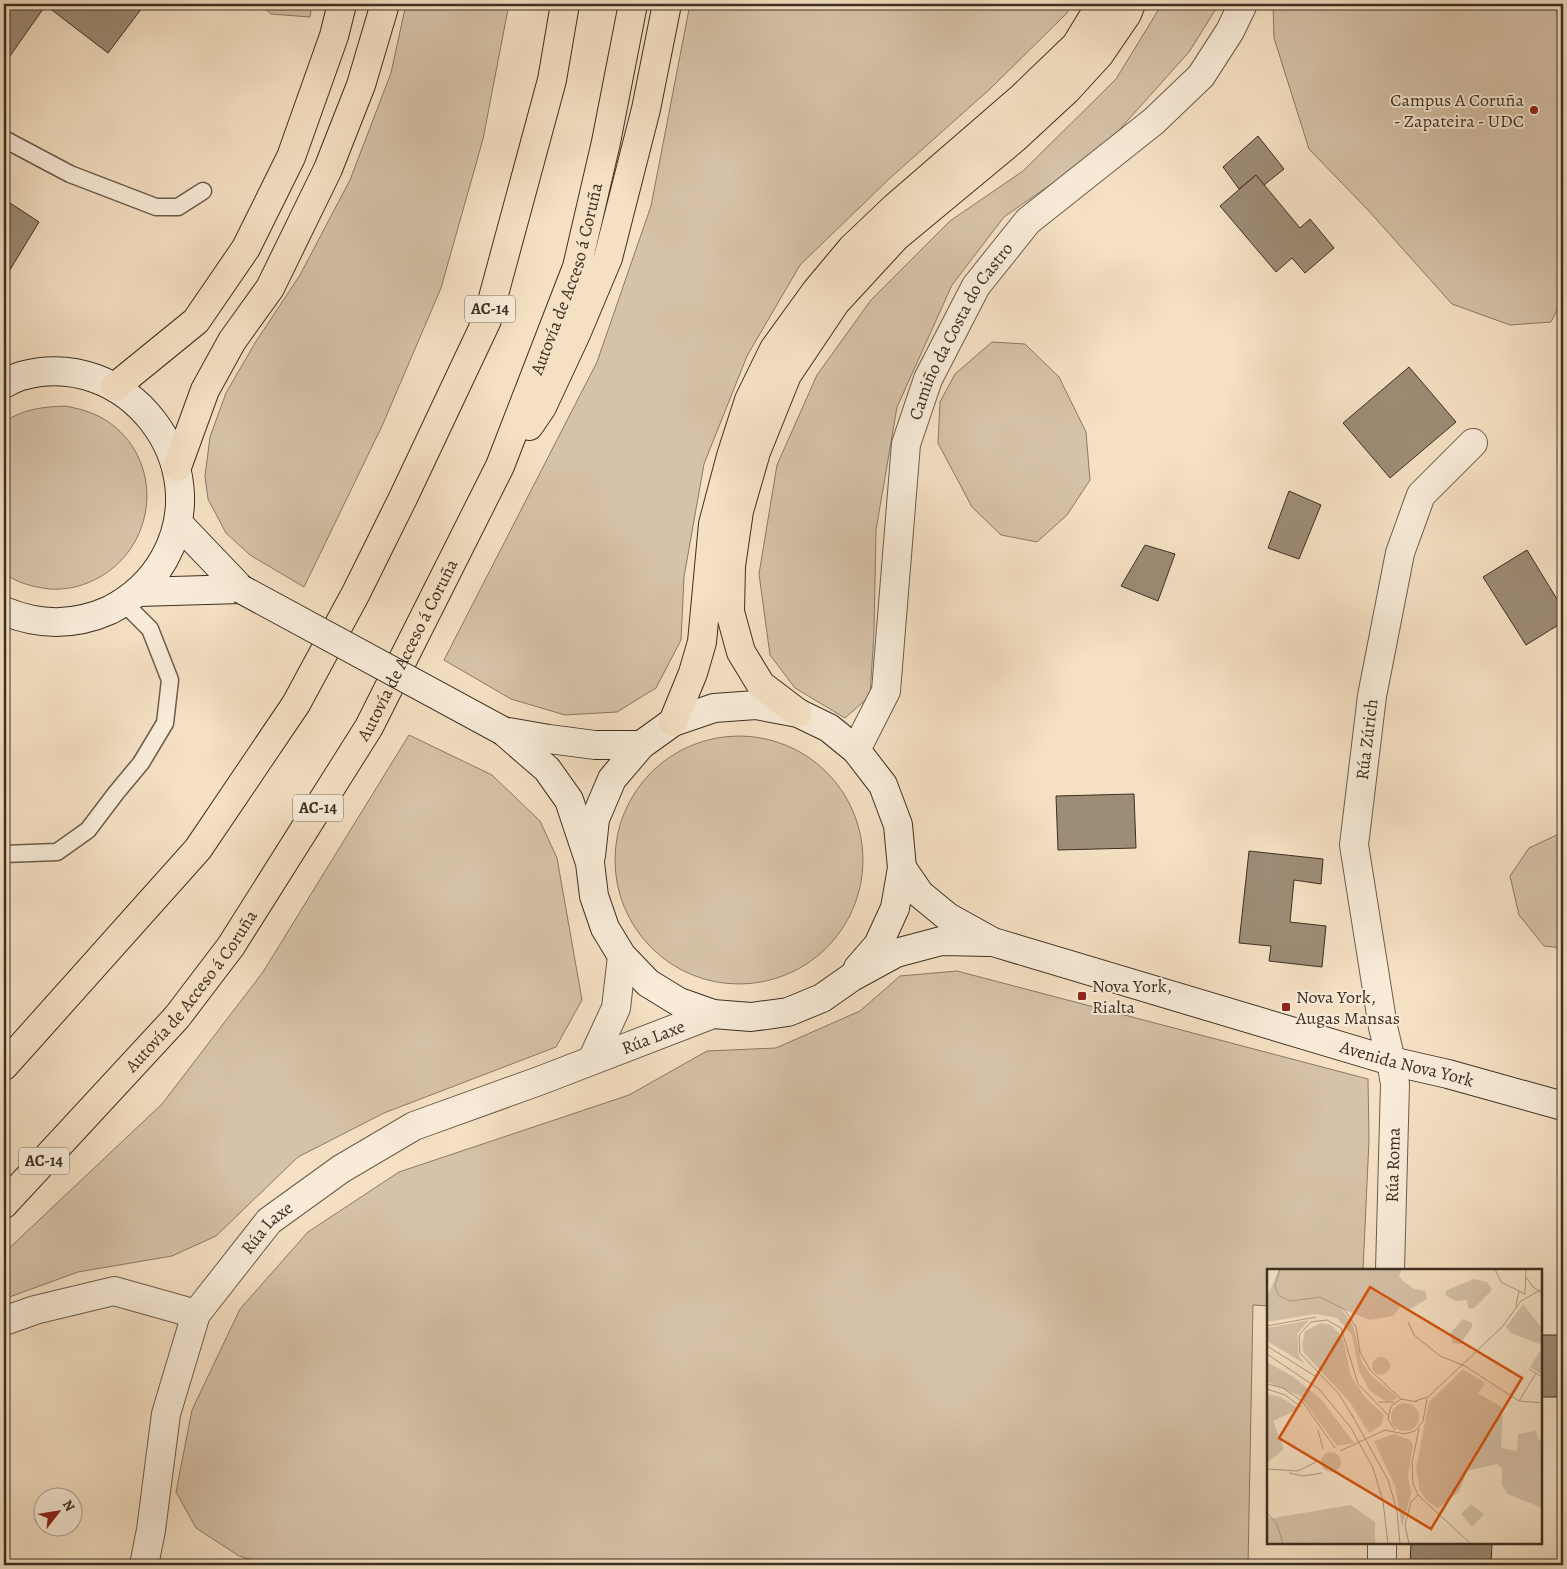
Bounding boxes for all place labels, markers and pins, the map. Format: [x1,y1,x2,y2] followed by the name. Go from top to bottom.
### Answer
[1390,88,1525,133] place label: Campus A Coruña - Zapateira - UDC
[1528,104,1540,116] marker: Campus A Coruña - Zapateira - UDC
[1092,974,1172,1019] place label: Nova York, Rialta
[1295,985,1400,1030] place label: Nova York, Augas Mansas
[1076,990,1088,1002] marker: Nova York, Rialta
[1280,1001,1292,1013] marker: Nova York, Augas Mansas

